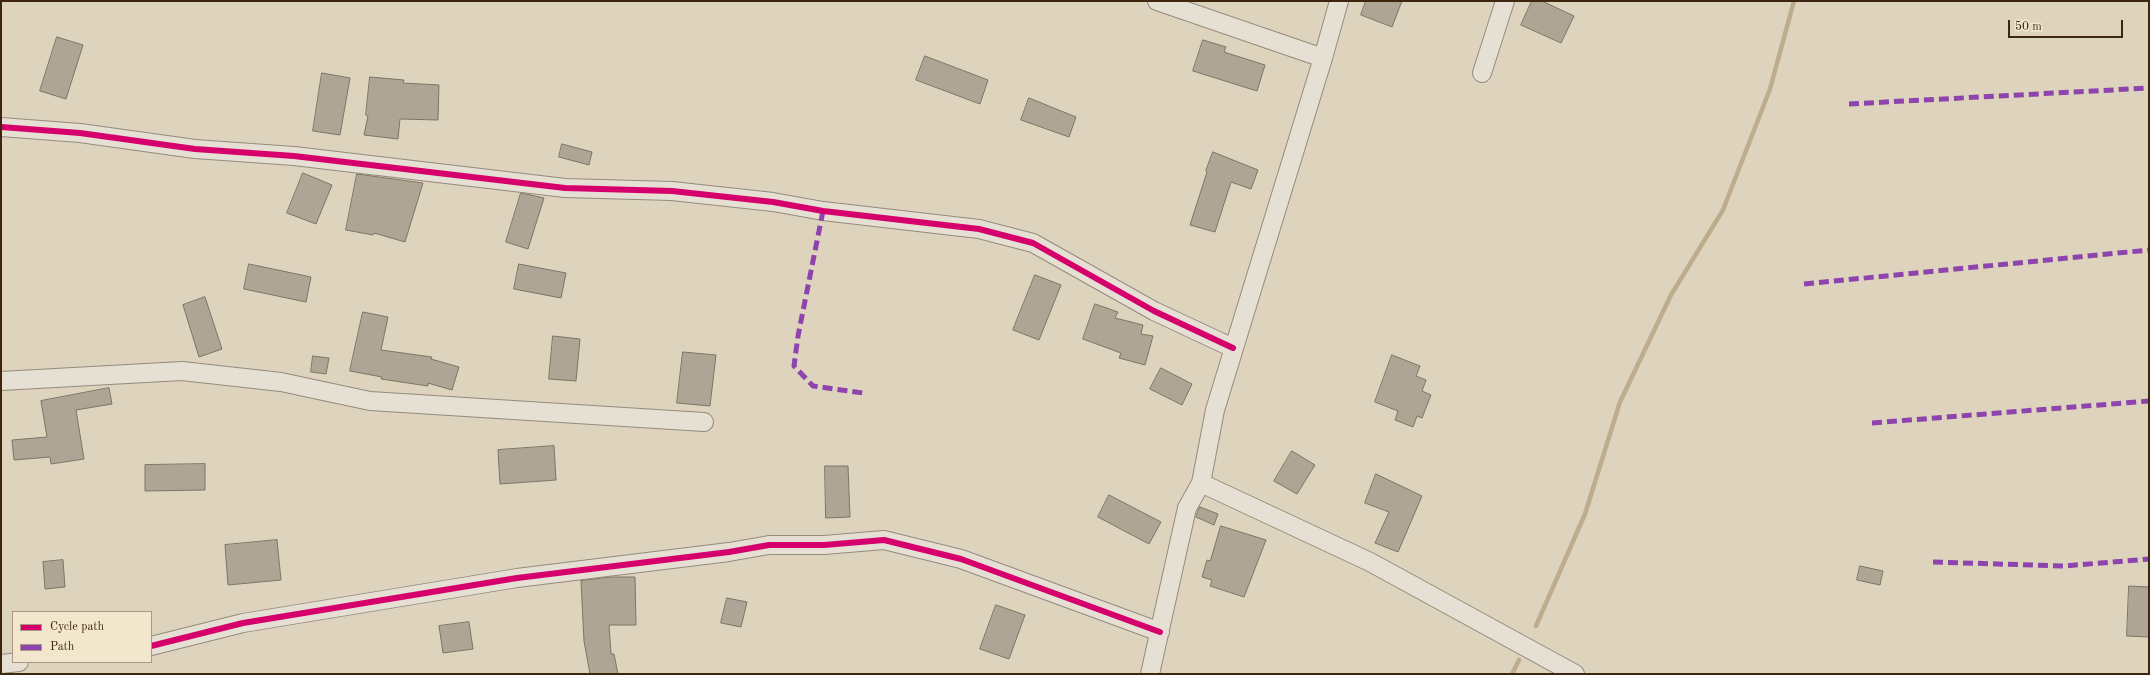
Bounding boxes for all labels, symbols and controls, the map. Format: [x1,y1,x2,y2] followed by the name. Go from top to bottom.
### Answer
[2010,12,2125,38] scale bar
[2015,21,2042,33] text: 50 m
[12,611,152,663] legend
[50,621,104,633] text: Cycle path
[50,641,74,653] text: Path

